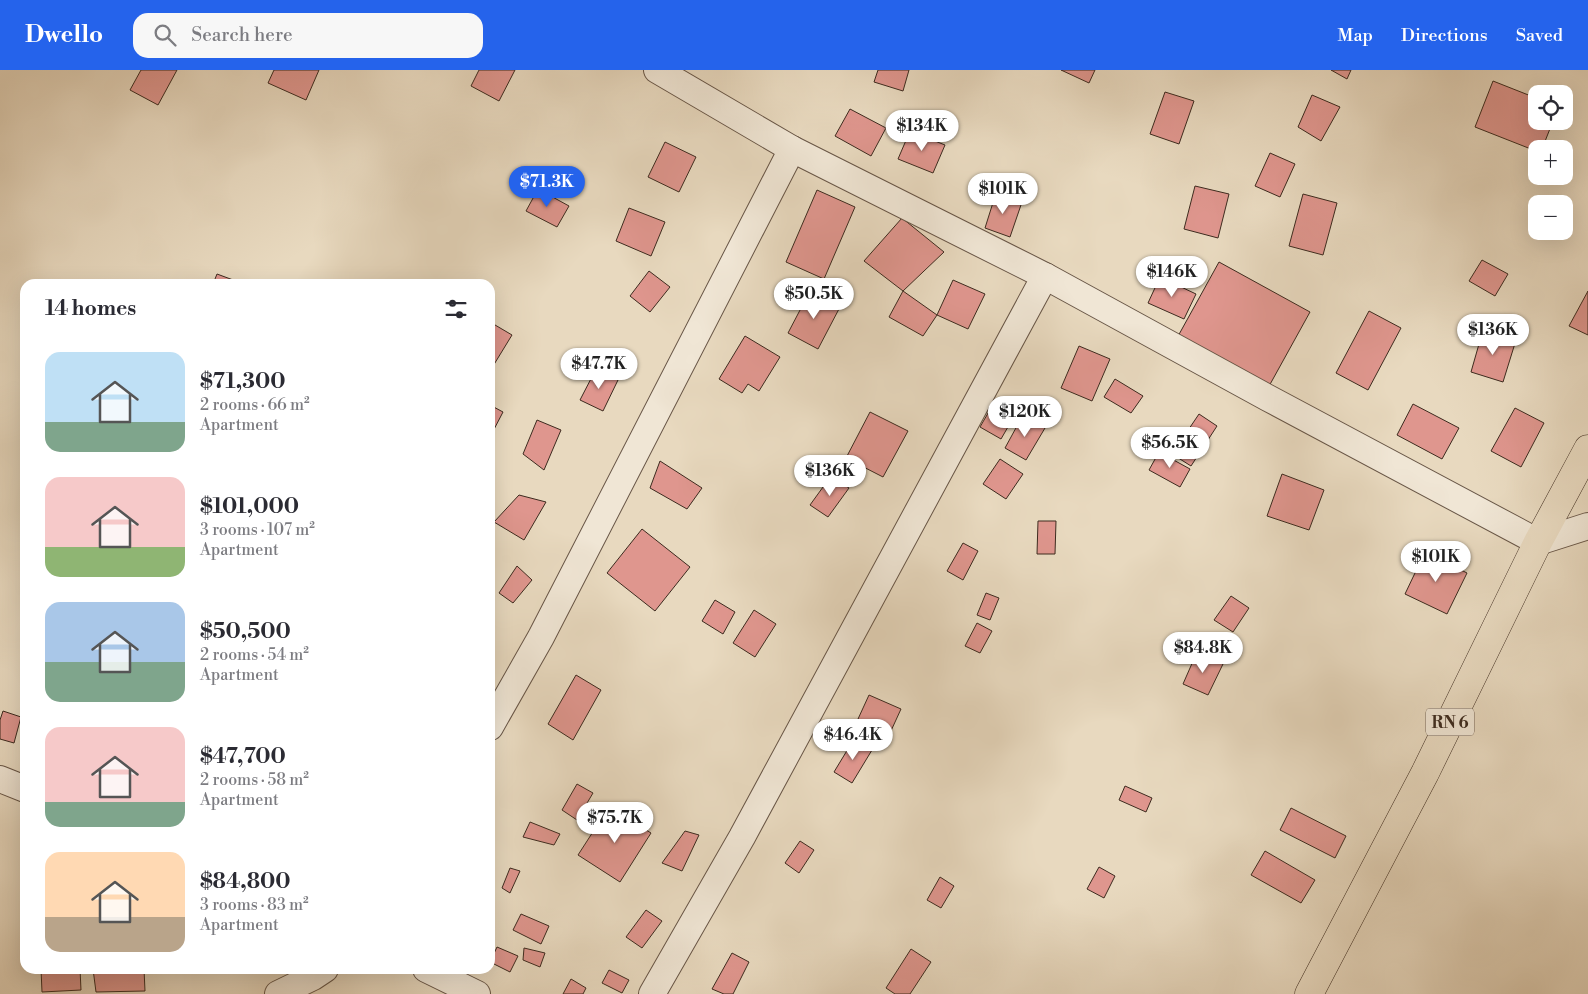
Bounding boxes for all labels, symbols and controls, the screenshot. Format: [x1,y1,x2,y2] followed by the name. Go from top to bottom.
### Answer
[133,13,483,58] search box
[25,20,103,50] text: Dwello
[151,21,179,49] icon: search
[191,23,293,47] text: Search here
[1337,24,1373,47] text: Map
[1401,24,1488,47] text: Directions
[1516,24,1563,47] text: Saved
[1528,85,1573,240] map controls
[1528,85,1573,130] button: locate
[887,109,957,152] pin: $134K
[897,116,947,136] text: $134K
[1528,140,1573,185] button: +
[506,166,588,208] pin: $71.3K
[520,172,574,192] text: $71.3K
[968,172,1038,215] pin: $101K
[979,179,1027,199] text: $101K
[1528,195,1573,240] button: −
[1137,256,1207,298] pin: $146K
[1147,262,1197,282] text: $146K
[773,278,855,320] pin: $50.5K
[785,284,843,304] text: $50.5K
[442,295,470,323] icon: filters
[45,296,136,322] text: 14 homes
[1458,314,1528,356] pin: $136K
[1468,320,1518,340] text: $136K
[558,348,640,390] pin: $47.7K
[572,354,627,374] text: $47.7K
[200,369,285,395] text: $71,300
[85,372,145,432] icon: home
[200,395,310,415] text: 2 rooms · 66 m²
[990,396,1060,438] pin: $120K
[999,402,1051,422] text: $120K
[200,415,279,435] text: Apartment
[1129,426,1211,469] pin: $56.5K
[1142,433,1198,453] text: $56.5K
[795,454,865,497] pin: $136K
[805,461,855,481] text: $136K
[200,494,299,520] text: $101,000
[85,497,145,557] icon: home
[200,520,315,540] text: 3 rooms · 107 m²
[200,540,279,560] text: Apartment
[1401,540,1471,583] pin: $101K
[1412,547,1460,567] text: $101K
[200,619,291,645] text: $50,500
[85,622,145,682] icon: home
[1162,632,1244,674] pin: $84.8K
[1174,638,1232,658] text: $84.8K
[200,645,309,665] text: 2 rooms · 54 m²
[200,665,279,685] text: Apartment
[1426,708,1474,736] road number: RN 6
[812,718,894,761] pin: $46.4K
[824,725,882,745] text: $46.4K
[200,744,286,770] text: $47,700
[85,747,145,807] icon: home
[200,770,309,790] text: 2 rooms · 58 m²
[200,790,279,810] text: Apartment
[574,802,656,844] pin: $75.7K
[587,808,643,828] text: $75.7K
[200,869,291,895] text: $84,800
[85,872,145,932] icon: home
[200,895,309,915] text: 3 rooms · 83 m²
[200,915,279,935] text: Apartment

